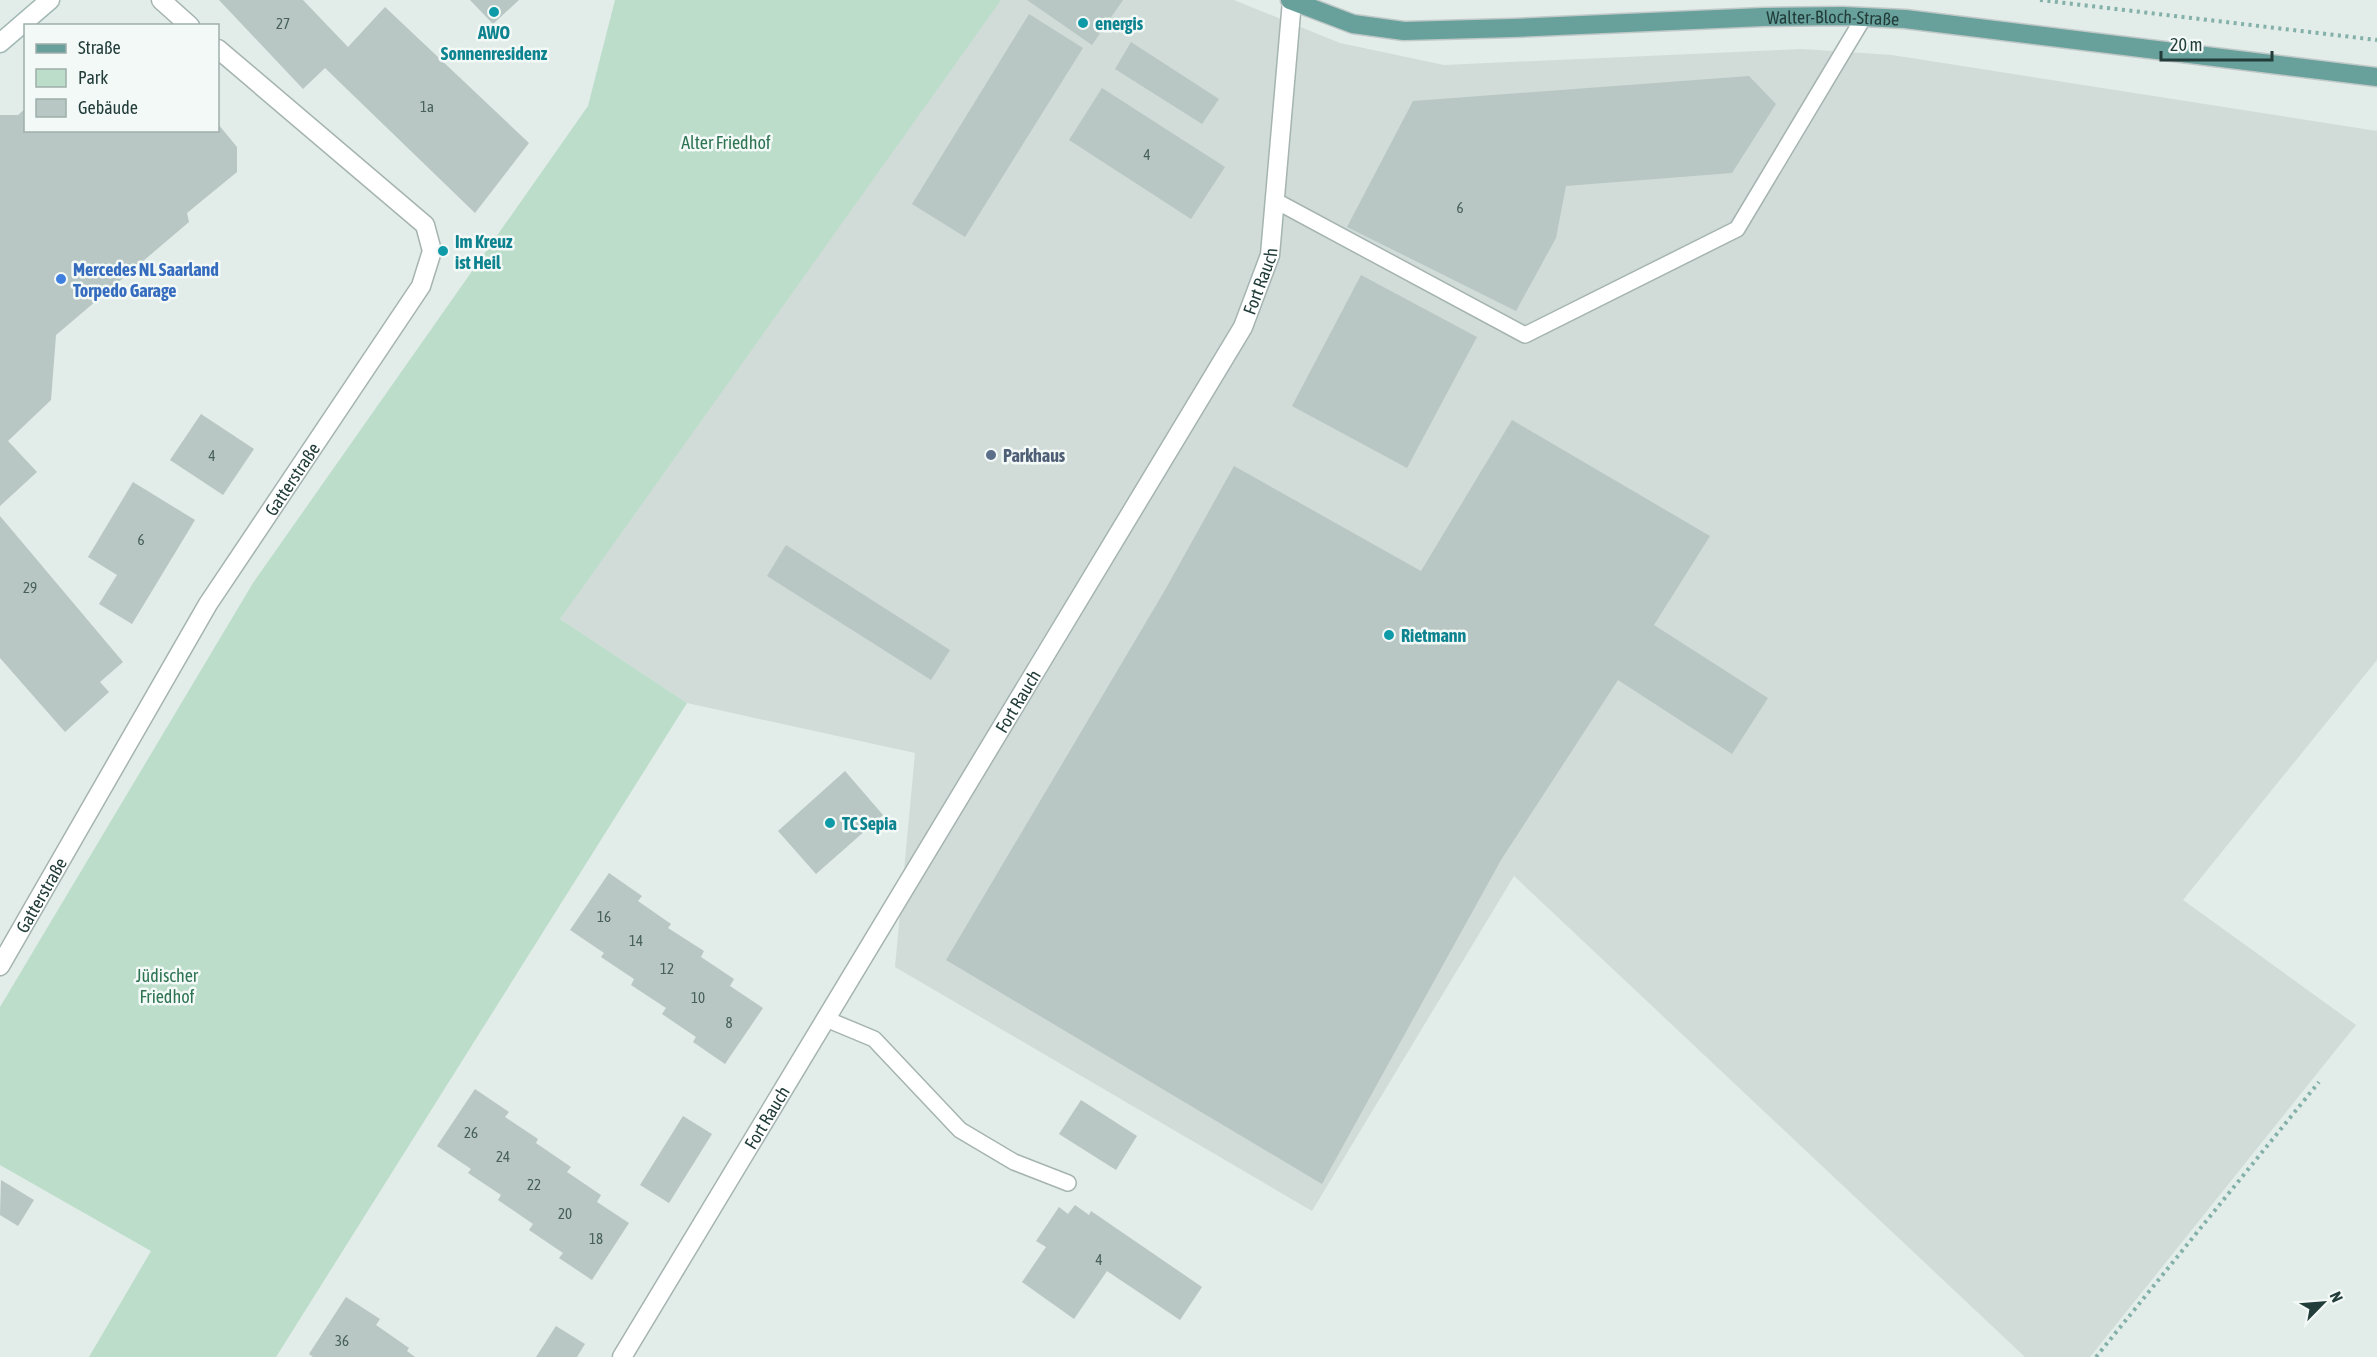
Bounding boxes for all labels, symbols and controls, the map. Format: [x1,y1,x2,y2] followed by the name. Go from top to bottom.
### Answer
[487,5,501,19] marker: AWO Sonnenresidenz
[1766,5,1900,29] street label: Walter-Bloch-Straße
[1095,13,1144,34] place label: energis
[276,15,290,32] house number: 27
[1076,16,1090,30] marker: energis
[441,22,548,64] place label: AWO Sonnenresidenz
[24,24,219,132] legend
[2161,24,2272,62] scale bar
[2170,34,2202,55] text: 20 m
[78,37,121,58] text: Straße
[78,67,108,88] text: Park
[78,97,138,118] text: Gebäude
[420,98,434,115] house number: 1a
[681,132,771,153] park label: Alter Friedhof
[1143,146,1151,163] house number: 4
[1456,199,1464,216] house number: 6
[455,231,513,273] place label: Im Kreuz ist Heil
[436,244,450,258] marker: Im Kreuz ist Heil
[1238,247,1281,317] street label: Fort Rauch
[73,259,219,301] place label: Mercedes NL Saarland Torpedo Garage
[54,272,68,286] marker: Mercedes NL Saarland Torpedo Garage
[260,439,324,519] street label: Gatterstraße
[1003,445,1066,466] place label: Parkhaus
[208,447,216,464] house number: 4
[984,448,998,462] marker: Parkhaus
[137,531,145,548] house number: 6
[23,579,37,596] house number: 29
[1401,625,1467,646] place label: Rietmann
[1382,628,1396,642] marker: Rietmann
[991,666,1044,736] street label: Fort Rauch
[842,813,897,834] place label: TC Sepia
[823,816,837,830] marker: TC Sepia
[11,854,71,936] street label: Gatterstraße
[597,908,611,925] house number: 16
[629,932,643,949] house number: 14
[660,960,674,977] house number: 12
[136,965,199,1007] park label: Jüdischer Friedhof
[691,989,705,1006] house number: 10
[725,1014,733,1031] house number: 8
[740,1082,794,1152] street label: Fort Rauch
[464,1124,478,1141] house number: 26
[496,1148,510,1165] house number: 24
[527,1176,541,1193] house number: 22
[558,1205,572,1222] house number: 20
[589,1230,603,1247] house number: 18
[1095,1251,1103,1268] house number: 4
[2293,1273,2353,1333] north arrow
[2326,1289,2347,1305] text: N
[335,1332,349,1349] house number: 36

